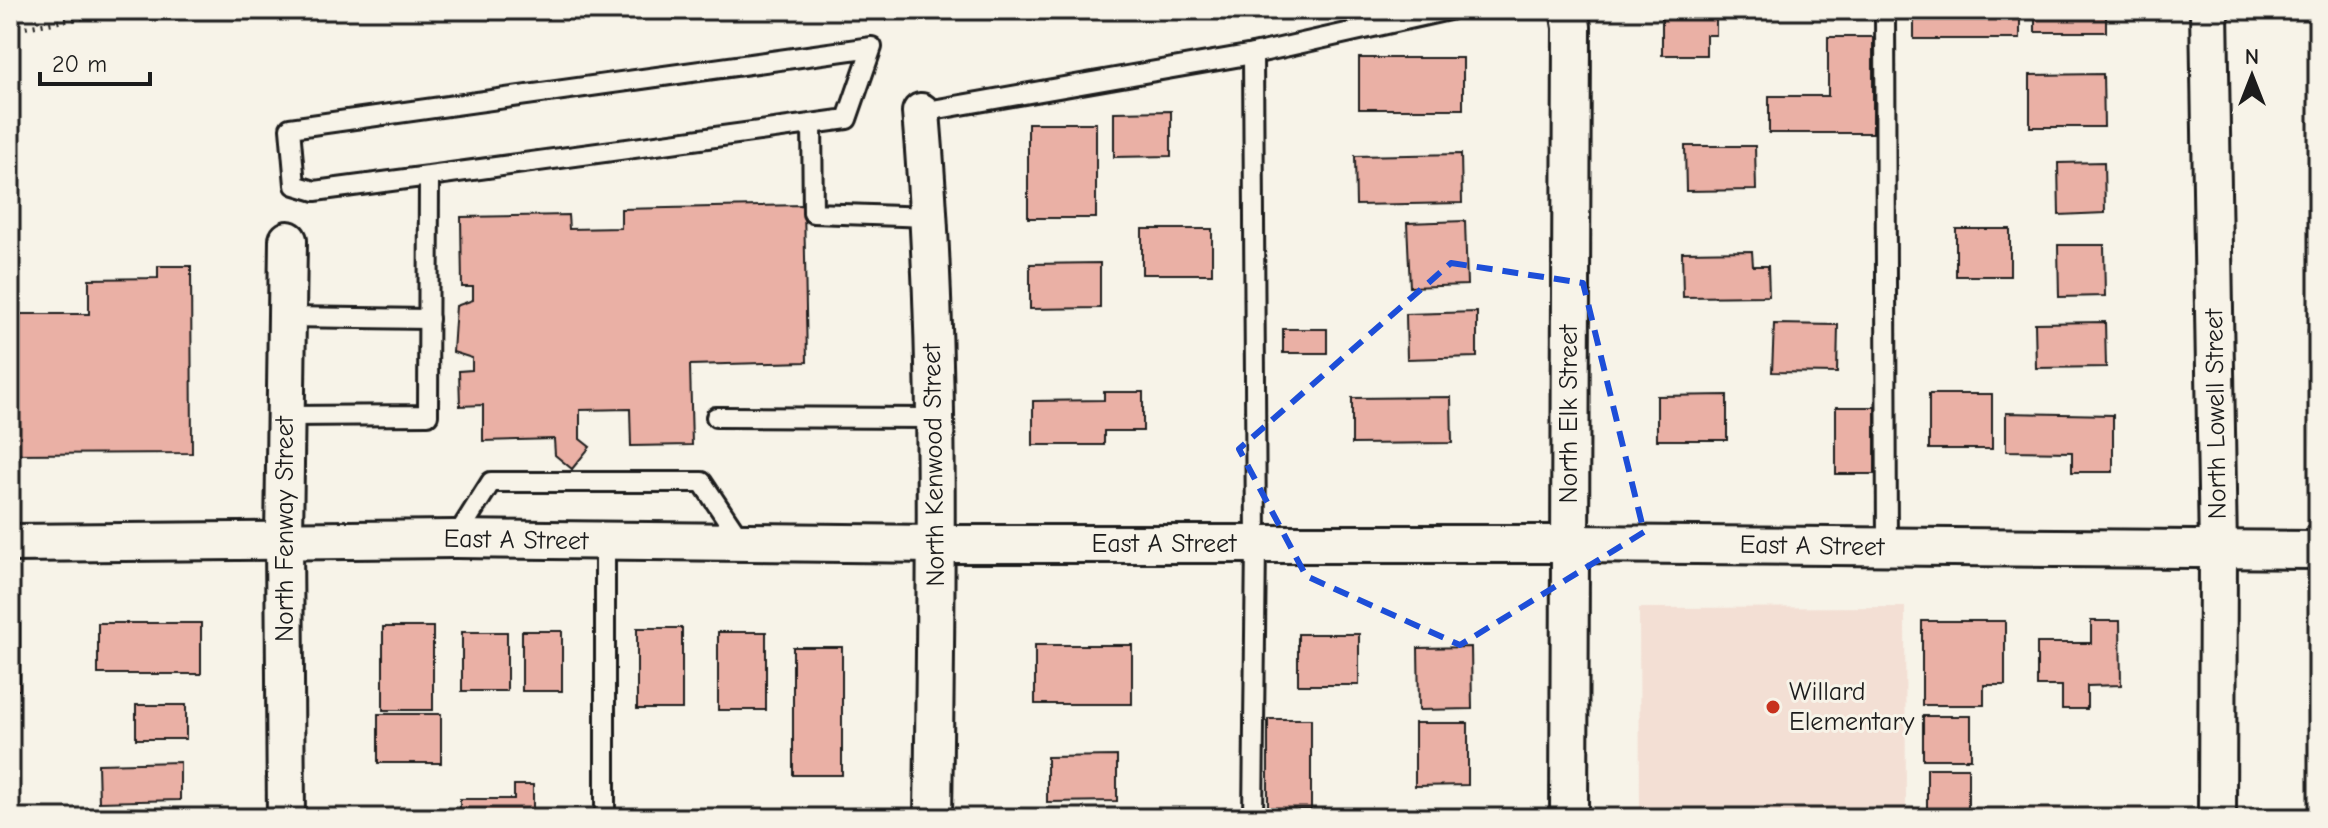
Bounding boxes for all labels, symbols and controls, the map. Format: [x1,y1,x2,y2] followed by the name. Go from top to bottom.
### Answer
[40,36,150,86] scale bar
[2212,36,2292,116] north arrow
[2245,44,2259,70] text: N
[52,50,107,78] text: 20 m
[2199,307,2233,520] street label: North Lowell Street
[1554,323,1584,503] street label: North Elk Street
[917,342,951,587] street label: North Kenwood Street
[270,414,300,642] street label: North Fenway Street
[443,524,590,556] street label: East A Street
[1092,529,1238,559] street label: East A Street
[1739,530,1886,562] street label: East A Street
[1789,677,1915,737] place label: Willard Elementary
[1764,698,1782,716] marker: Willard Elementary

